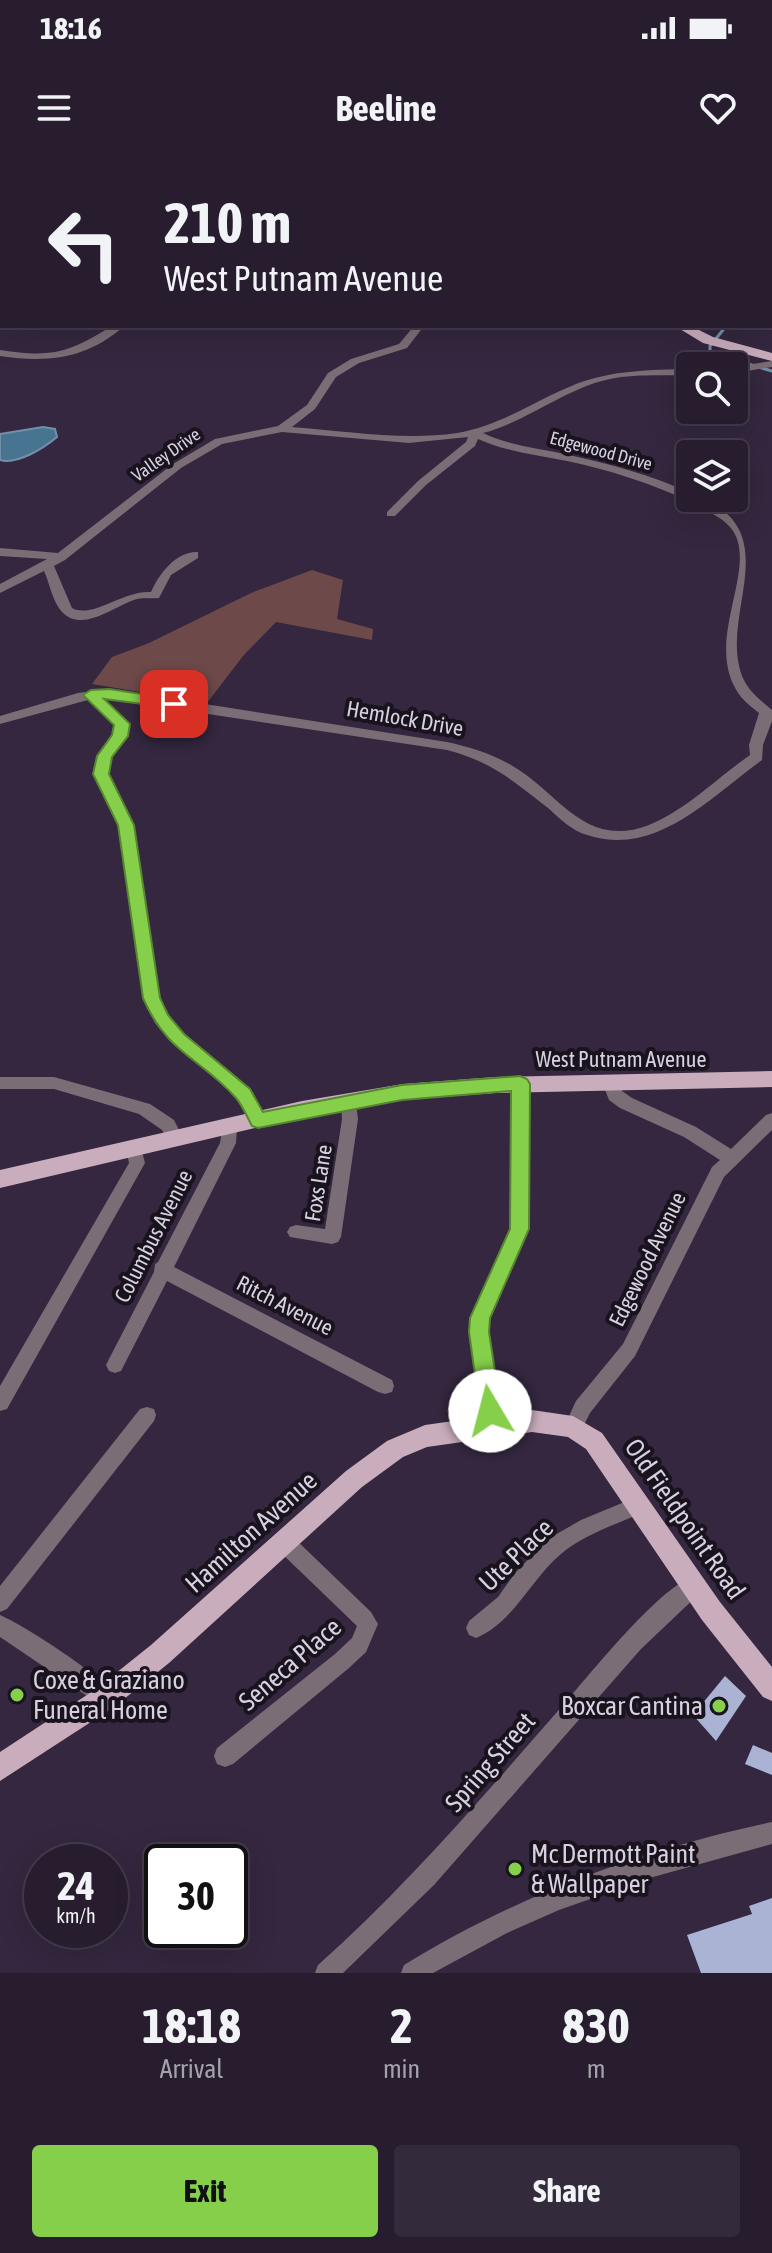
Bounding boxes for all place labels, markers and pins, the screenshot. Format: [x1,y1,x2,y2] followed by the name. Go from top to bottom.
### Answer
[140,670,208,738] pin
[33,1665,185,1725] place label: Coxe & Graziano Funeral Home
[8,1686,26,1704] marker: Coxe & Graziano Funeral Home
[561,1691,703,1721] place label: Boxcar Cantina
[710,1697,728,1715] marker: Boxcar Cantina
[531,1839,696,1899] place label: Mc Dermott Paint & Wallpaper
[506,1860,524,1878] marker: Mc Dermott Paint & Wallpaper

